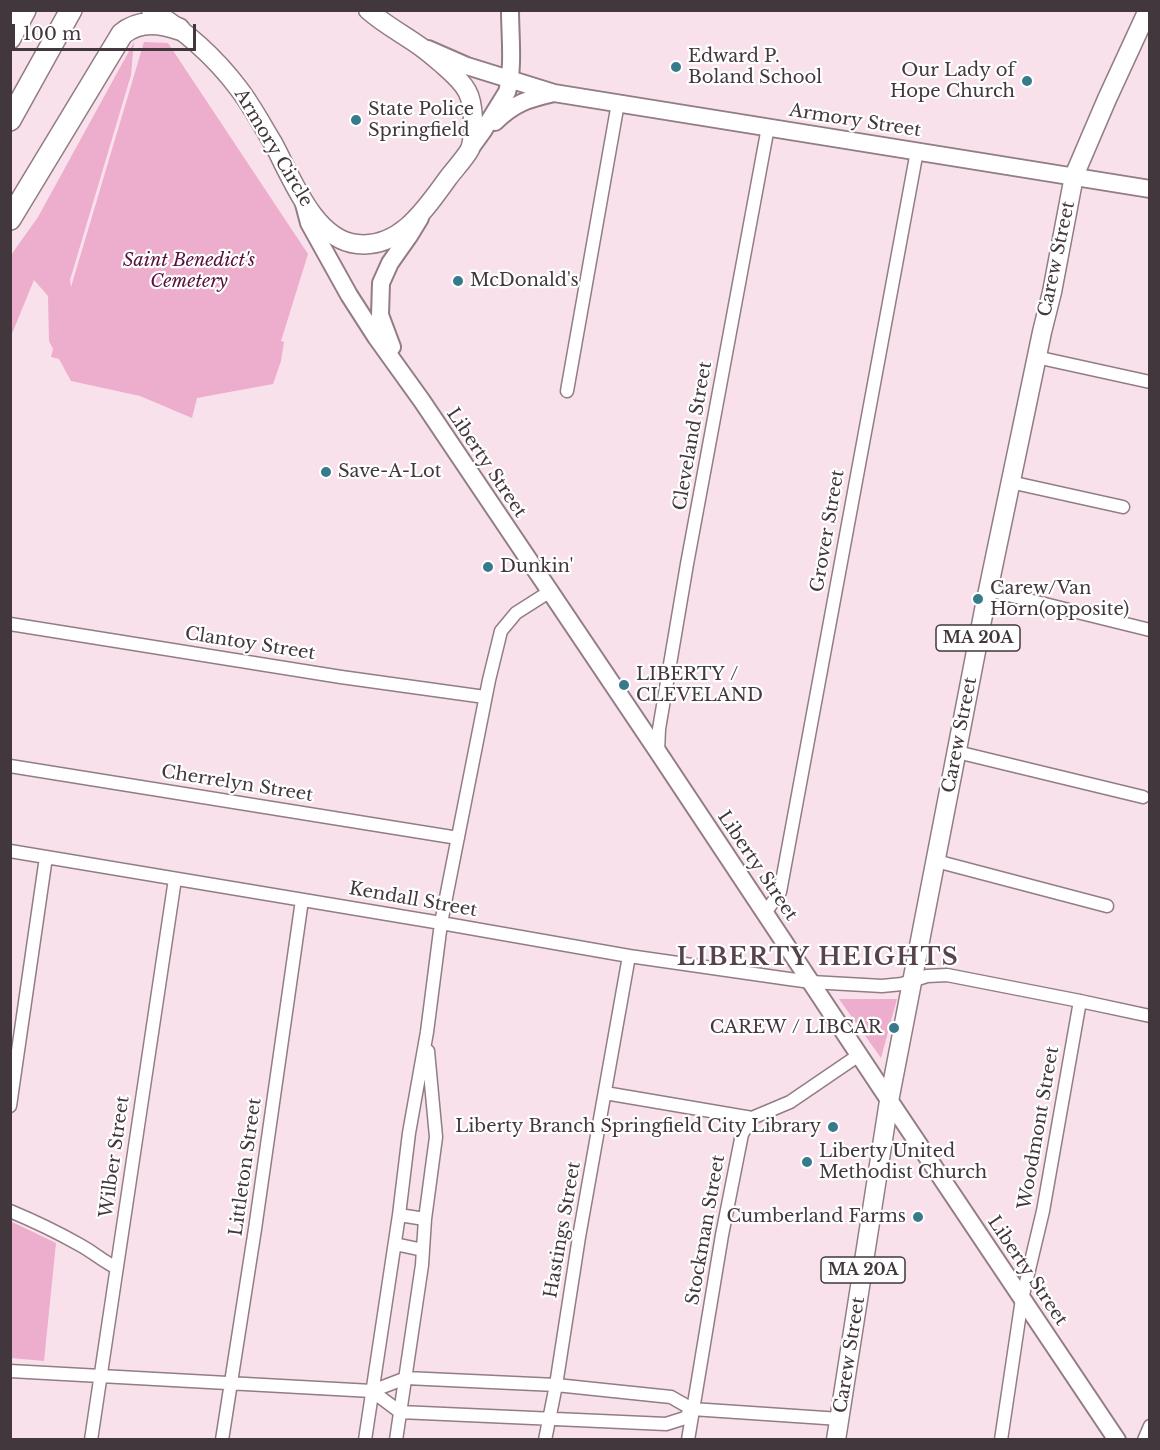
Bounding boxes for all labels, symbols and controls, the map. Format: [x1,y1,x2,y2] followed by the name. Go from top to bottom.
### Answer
[15,12,200,50] scale bar
[23,23,81,45] text: 100 m
[688,46,822,88] place label: Edward P. Boland School
[669,60,683,74] marker: Edward P. Boland School
[890,60,1015,103] place label: Our Lady of Hope Church
[1020,74,1034,88] marker: Our Lady of Hope Church
[229,85,317,211] street label: Armory Circle
[368,99,474,142] place label: State Police Springfield
[788,100,922,142] street label: Armory Street
[349,113,363,127] marker: State Police Springfield
[1034,199,1080,319] street label: Carew Street
[123,250,255,292] park label: Saint Benedict's Cemetery
[470,270,579,292] place label: McDonald's
[451,274,465,288] marker: McDonald's
[669,360,717,512] street label: Cleveland Street
[441,404,531,522] street label: Liberty Street
[338,461,441,483] place label: Save-A-Lot
[319,465,333,479] marker: Save-A-Lot
[807,468,849,594] street label: Grover Street
[500,556,573,578] place label: Dunkin'
[481,560,495,574] marker: Dunkin'
[990,578,1129,620] place label: Carew/Van Horn(opposite)
[971,592,985,606] marker: Carew/Van Horn(opposite)
[183,623,317,665] street label: Clantoy Street
[936,625,1020,651] road number: MA 20A
[636,664,763,706] place label: LIBERTY / CLEVELAND
[938,675,982,795] street label: Carew Street
[617,678,631,692] marker: LIBERTY / CLEVELAND
[160,761,314,807] street label: Cherrelyn Street
[712,807,802,925] street label: Liberty Street
[347,878,479,922] street label: Kendall Street
[677,944,959,972] district label: LIBERTY HEIGHTS
[710,1017,882,1039] place label: CAREW / LIBCAR
[887,1021,901,1035] marker: CAREW / LIBCAR
[1014,1045,1064,1211] street label: Woodmont Street
[96,1095,134,1219] street label: Wilber Street
[226,1097,266,1237] street label: Littleton Street
[455,1116,821,1138] place label: Liberty Branch Springfield City Library
[826,1120,840,1134] marker: Liberty Branch Springfield City Library
[819,1141,987,1184] place label: Liberty United Methodist Church
[682,1153,730,1307] street label: Stockman Street
[800,1155,814,1169] marker: Liberty United Methodist Church
[540,1160,586,1300] street label: Hastings Street
[727,1206,906,1228] place label: Cumberland Farms
[911,1210,925,1224] marker: Cumberland Farms
[982,1212,1072,1330] street label: Liberty Street
[821,1257,905,1283] road number: MA 20A
[830,1295,870,1415] street label: Carew Street

